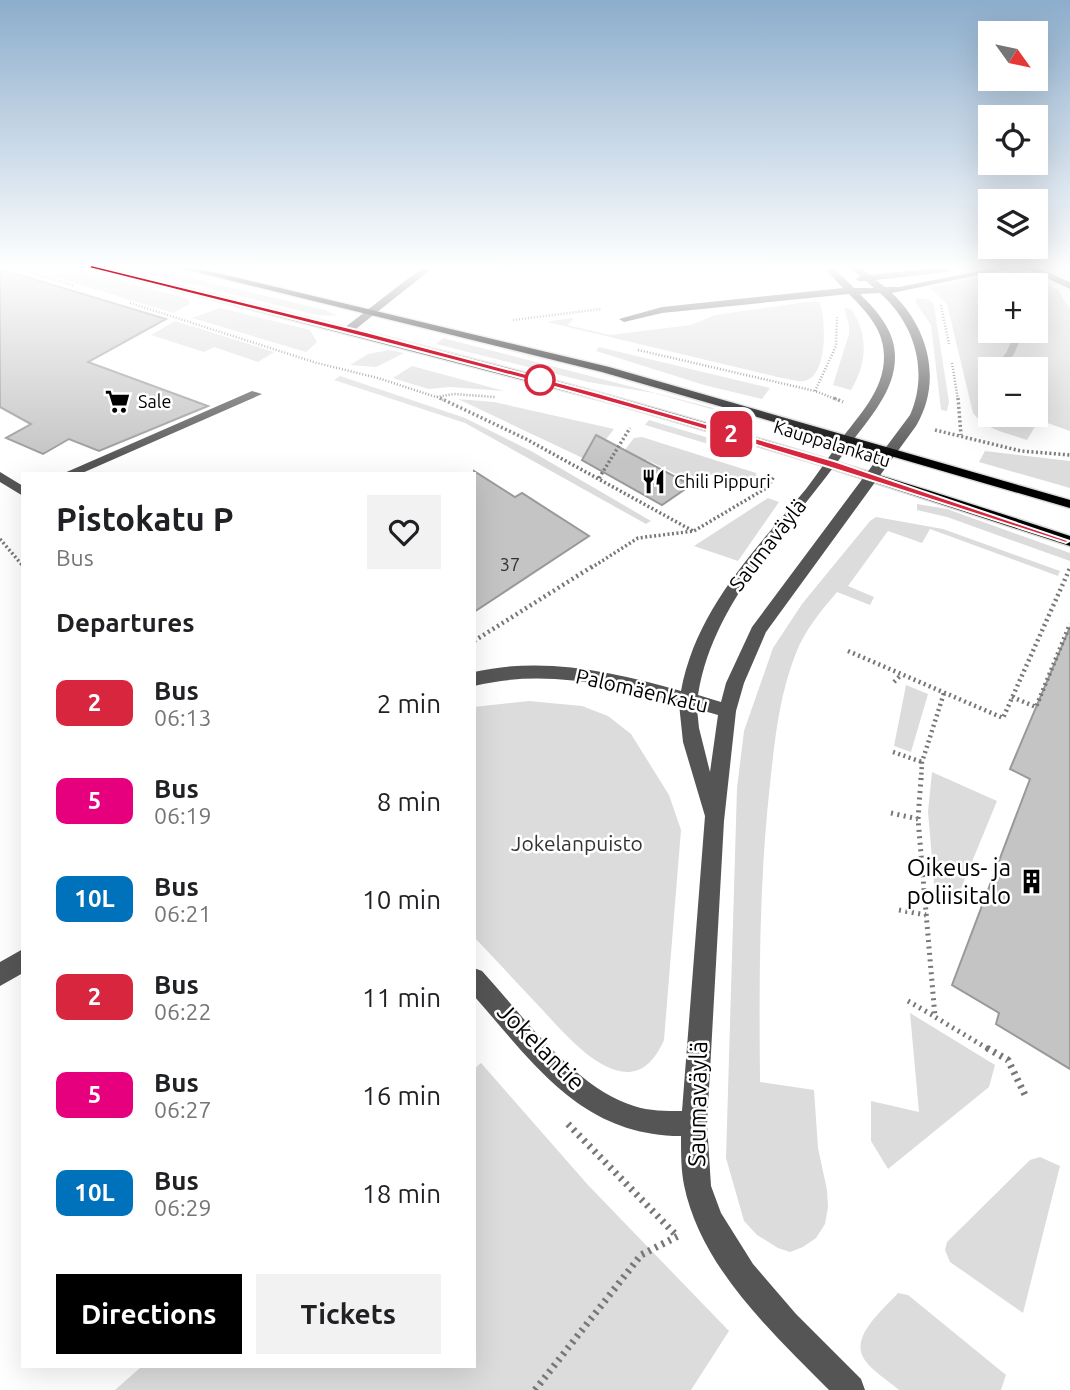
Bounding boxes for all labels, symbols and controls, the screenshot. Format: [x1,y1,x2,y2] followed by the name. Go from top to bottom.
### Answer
[978,21,1048,91] north arrow
[978,21,1048,427] map controls
[978,105,1048,175] button: locate
[978,189,1048,259] button: layers
[978,273,1048,343] button: +
[978,357,1048,427] button: −
[525,365,555,395] unlabelled marker
[104,388,132,416] supermarket icon: Sale
[138,391,171,411] place label: Sale
[708,411,754,457] line badge: 2
[772,416,893,470] street label: Kauppalankatu
[724,420,738,447] text: 2
[640,468,668,496] restaurant icon: Chili Pippuri
[674,471,771,491] place label: Chili Pippuri
[724,494,811,595] street label: Saumaväylä
[367,495,441,569] button: heart
[56,500,234,537] text: Pistokatu P
[56,545,94,570] text: Bus
[500,554,520,574] house number: 37
[56,608,194,637] text: Departures
[574,663,711,717] street label: Palomäenkatu
[154,676,199,705] text: Bus
[88,689,101,716] text: 2
[377,689,441,718] text: 2 min
[154,705,212,730] text: 06:13
[154,774,199,803] text: Bus
[88,787,101,814] text: 5
[377,787,441,816] text: 8 min
[154,803,212,828] text: 06:19
[511,831,643,855] park label: Jokelanpuisto
[907,854,1011,909] place label: Oikeus- ja poliisitalo
[1017,868,1045,896] building icon: Oikeus- ja poliisitalo
[154,872,199,901] text: Bus
[74,885,115,912] text: 10L
[362,885,441,914] text: 10 min
[154,901,212,926] text: 06:21
[154,970,199,999] text: Bus
[88,983,101,1010] text: 2
[362,983,441,1012] text: 11 min
[492,998,590,1096] street label: Jokelantie
[154,999,212,1024] text: 06:22
[683,1041,712,1167] street label: Saumaväylä
[154,1068,199,1097] text: Bus
[88,1081,101,1108] text: 5
[362,1081,441,1110] text: 16 min
[154,1097,212,1122] text: 06:27
[154,1166,199,1195] text: Bus
[74,1179,115,1206] text: 10L
[362,1179,441,1208] text: 18 min
[154,1195,212,1220] text: 06:29
[56,1274,242,1354] button: Directions
[256,1274,441,1354] button: Tickets

